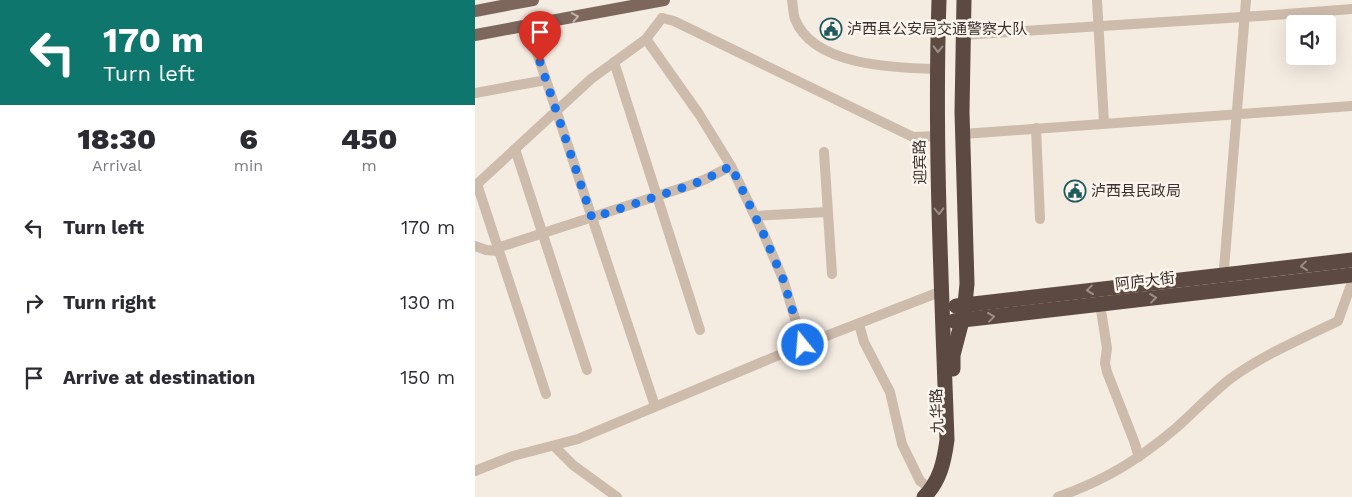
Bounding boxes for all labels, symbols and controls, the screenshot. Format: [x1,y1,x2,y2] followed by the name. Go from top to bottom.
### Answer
[519,11,561,62] pin
[570,13,579,23] one-way arrow
[1286,15,1336,65] map controls
[1286,15,1336,65] button: sound
[819,17,843,41] public building icon: 泸西县公安局交通警察大队
[526,18,554,46] icon: arrive
[103,19,204,61] text: 170 m
[20,20,85,85] icon: left
[847,20,1027,38] place label: 泸西县公安局交通警察大队
[932,45,943,53] one-way arrow
[103,61,195,86] text: Turn left
[77,121,156,156] text: 18:30
[239,121,258,156] text: 6
[341,121,398,156] text: 450
[911,139,929,185] street label: 迎宾路
[92,156,142,175] text: Arrival
[234,156,263,175] text: min
[361,156,377,175] text: m
[1063,179,1087,203] public building icon: 泸西县民政局
[1091,182,1181,200] place label: 泸西县民政局
[934,207,945,215] one-way arrow
[20,214,48,242] icon: left
[63,216,144,239] text: Turn left
[401,216,455,239] text: 170 m
[1299,260,1307,271] one-way arrow
[1114,268,1176,294] street label: 阿庐大街
[1086,284,1094,295] one-way arrow
[20,289,48,317] icon: right
[63,291,156,314] text: Turn right
[400,291,455,314] text: 130 m
[1149,293,1157,304] one-way arrow
[987,312,995,323] one-way arrow
[776,318,828,370] position arrow
[20,364,48,392] icon: arrive
[63,366,255,389] text: Arrive at destination
[400,366,455,389] text: 150 m
[927,388,947,434] street label: 九华路

